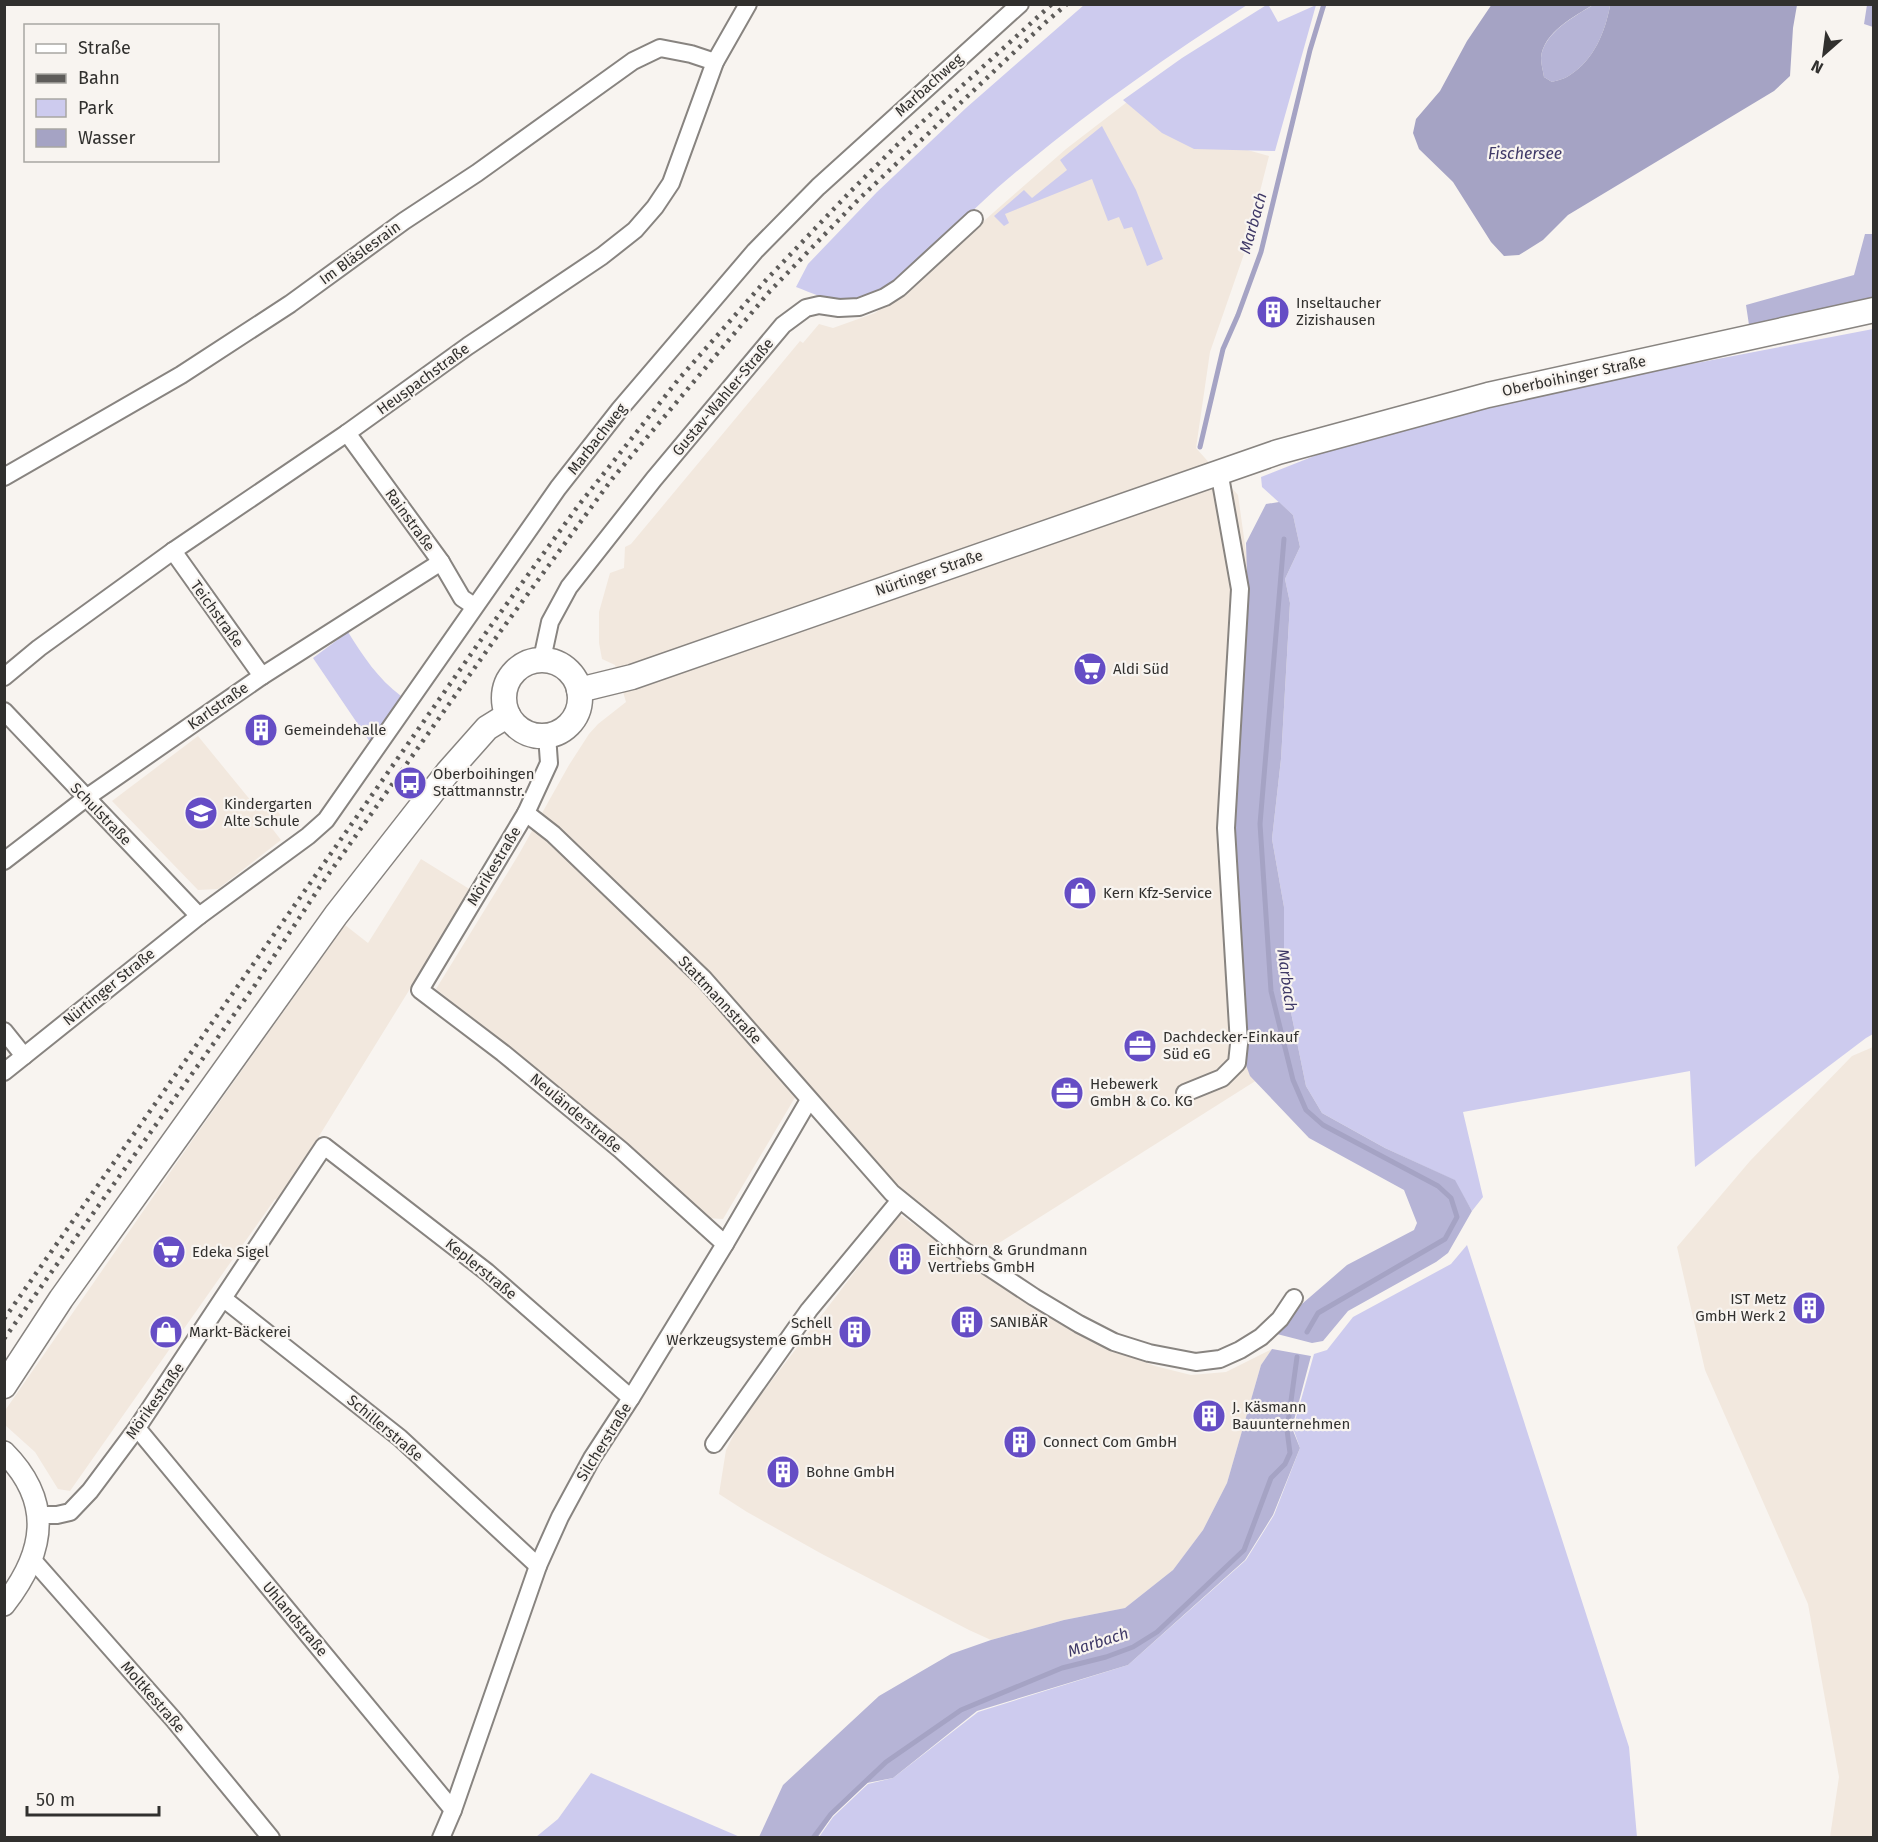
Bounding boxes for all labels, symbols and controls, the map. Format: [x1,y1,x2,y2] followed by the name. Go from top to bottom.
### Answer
[24,24,219,162] legend
[1794,24,1854,84] north arrow
[78,37,131,59] text: Straße
[891,50,967,120] street label: Marbachweg
[1808,56,1826,78] text: N
[78,67,120,89] text: Bahn
[78,97,114,119] text: Park
[78,127,135,149] text: Wasser
[1488,144,1562,163] water label: Fischersee
[1235,190,1271,256] water label: Marbach
[316,218,404,288] street label: Im Bläslesrain
[1255,294,1291,330] building icon: Inseltaucher Zizishausen
[1296,294,1381,329] place label: Inseltaucher Zizishausen
[669,335,777,459] street label: Gustav-Wahler-Straße
[373,339,473,419] street label: Heuspachstraße
[1500,352,1648,400] street label: Oberboihinger Straße
[564,400,630,478] street label: Marbachweg
[381,485,439,555] street label: Rainstraße
[873,546,985,600] street label: Nürtinger Straße
[187,577,247,651] street label: Teichstraße
[1072,651,1108,687] supermarket icon: Aldi Süd
[1113,660,1169,678] place label: Aldi Süd
[184,679,252,733] street label: Karlstraße
[243,712,279,748] building icon: Gemeindehalle
[284,721,387,739] place label: Gemeindehalle
[392,765,428,801] bus stop icon: Oberboihingen Stattmannstr.
[433,765,535,800] place label: Oberboihingen Stattmannstr.
[67,779,135,849] street label: Schulstraße
[183,795,219,831] school or university icon: Kindergarten Alte Schule
[224,795,312,830] place label: Kindergarten Alte Schule
[463,823,525,909] street label: Mörikestraße
[1062,875,1098,911] shop icon: Kern Kfz-Service
[1103,884,1212,902] place label: Kern Kfz-Service
[60,945,158,1029] street label: Nürtinger Straße
[1273,948,1301,1012] water label: Marbach
[675,952,765,1048] street label: Stattmannstraße
[1122,1028,1158,1064] office icon: Dachdecker-Einkauf Süd eG
[1163,1028,1299,1063] place label: Dachdecker-Einkauf Süd eG
[527,1069,625,1157] street label: Neuländerstraße
[1049,1075,1085,1111] office icon: Hebewerk GmbH & Co. KG
[1090,1075,1193,1110] place label: Hebewerk GmbH & Co. KG
[151,1234,187,1270] supermarket icon: Edeka Sigel
[442,1235,520,1303] street label: Keplerstraße
[887,1241,923,1277] building icon: Eichhorn & Grundmann Vertriebs GmbH
[928,1241,1088,1276] place label: Eichhorn & Grundmann Vertriebs GmbH
[192,1243,270,1261] place label: Edeka Sigel
[1695,1290,1786,1325] place label: IST Metz GmbH Werk 2
[1791,1290,1827,1326] building icon: IST Metz GmbH Werk 2
[949,1304,985,1340] building icon: SANIBÄR
[990,1313,1048,1331] place label: SANIBÄR
[148,1314,184,1350] shop icon: Markt-Bäckerei
[666,1314,833,1349] place label: Schell Werkzeugsysteme GmbH
[837,1314,873,1350] building icon: Schell Werkzeugsysteme GmbH
[189,1323,291,1341] place label: Markt-Bäckerei
[122,1359,188,1443] street label: Mörikestraße
[343,1391,427,1465] street label: Schillerstraße
[1191,1398,1227,1434] building icon: J. Käsmann Bauunternehmen
[1232,1398,1350,1433] place label: J. Käsmann Bauunternehmen
[573,1399,635,1485] street label: Silcherstraße
[1002,1424,1038,1460] building icon: Connect Com GmbH
[1043,1433,1177,1451] place label: Connect Com GmbH
[765,1454,801,1490] building icon: Bohne GmbH
[806,1463,895,1481] place label: Bohne GmbH
[259,1578,331,1660] street label: Uhlandstraße
[1065,1623,1131,1661] water label: Marbach
[117,1658,189,1736] street label: Moltkestraße
[27,1779,159,1817] scale bar
[36,1789,75,1811] text: 50 m

